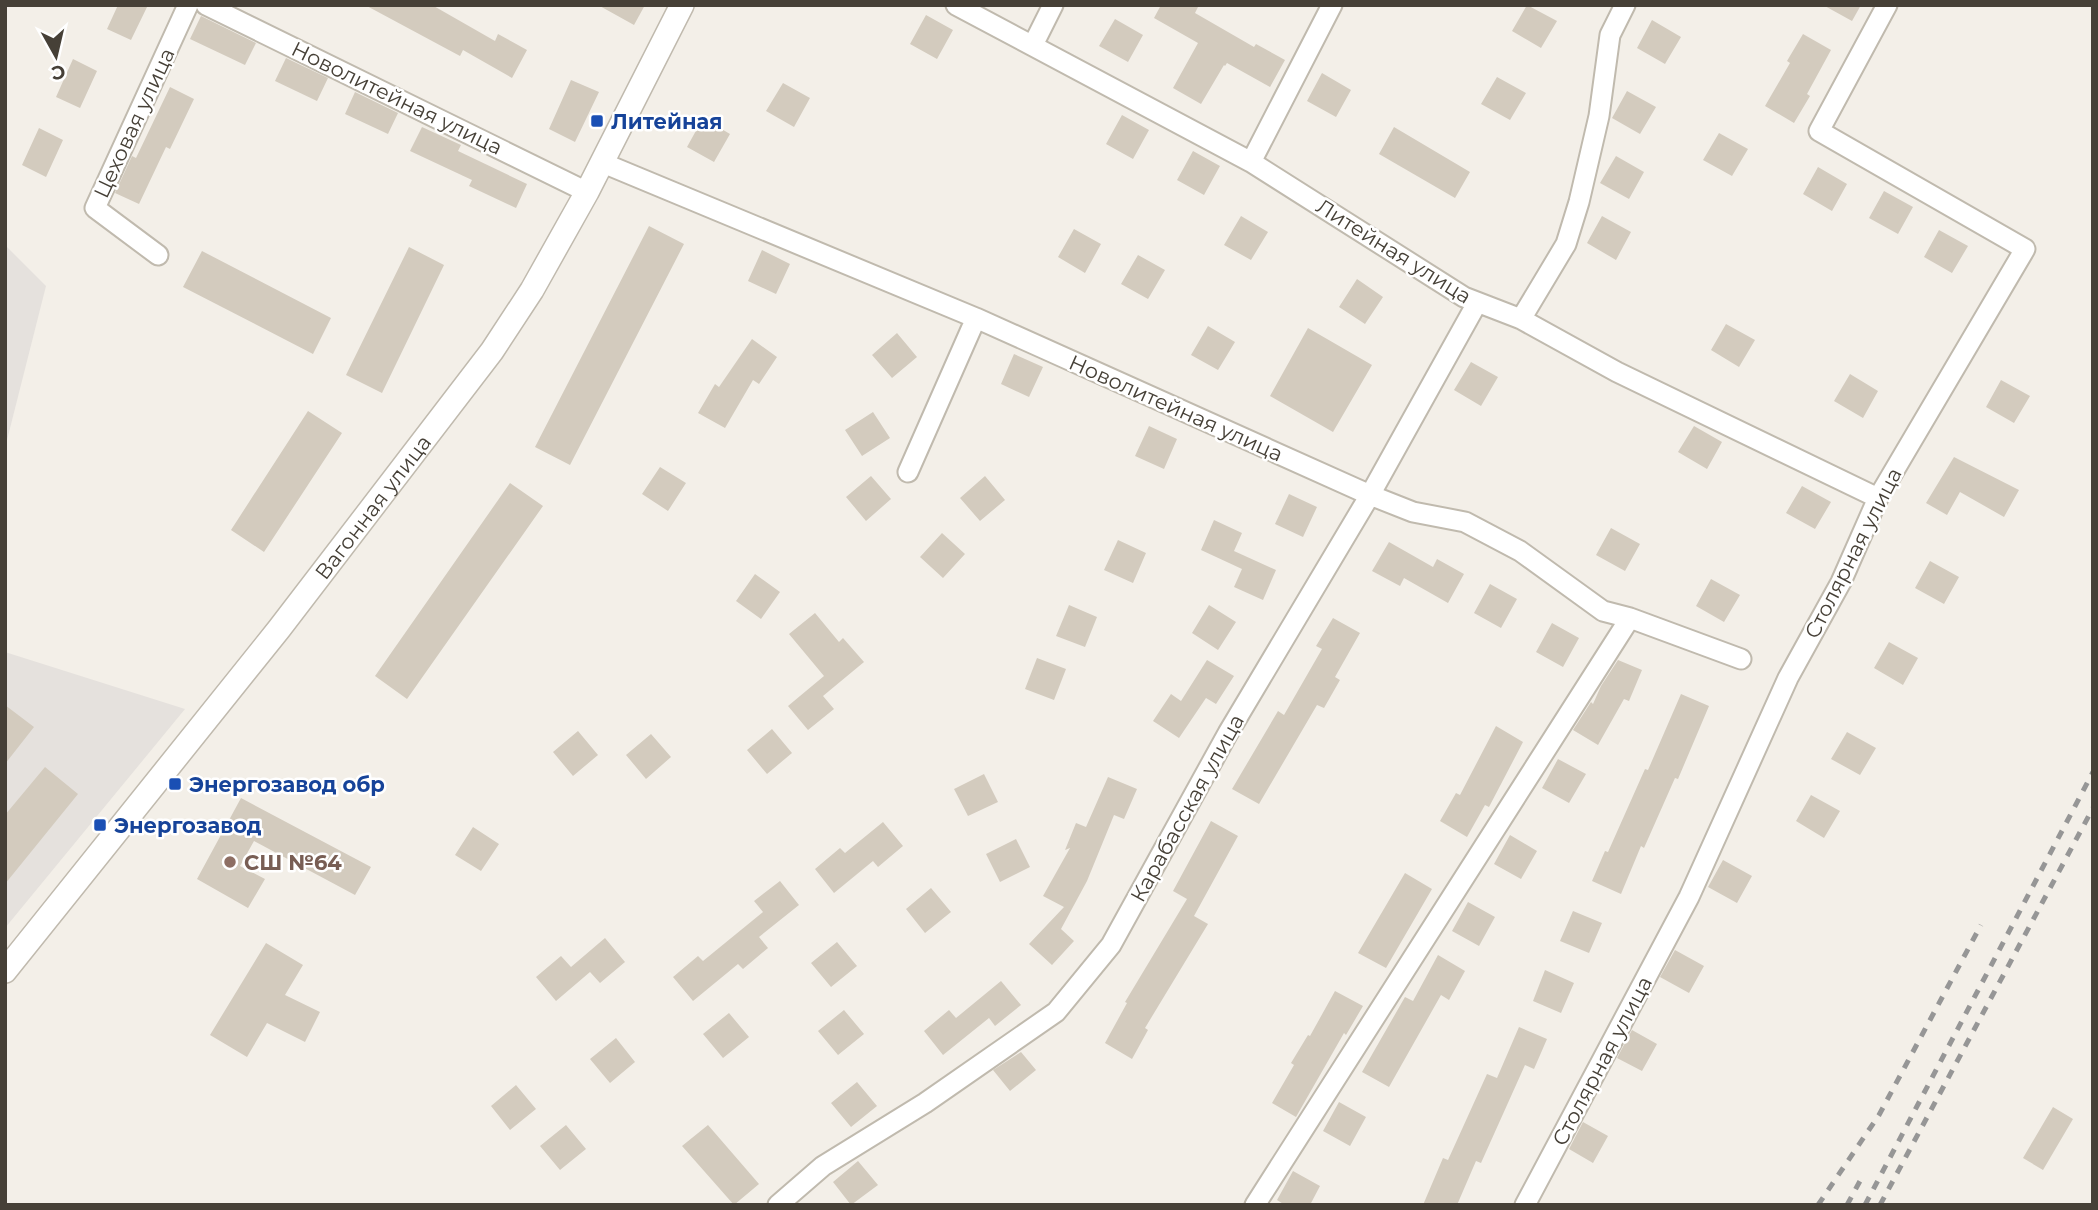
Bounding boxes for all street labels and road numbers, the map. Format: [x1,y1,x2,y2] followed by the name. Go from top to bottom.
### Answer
[288,36,506,160] street label: Новолитейная улица
[88,44,180,202] street label: Цеховая улица
[1312,193,1476,309] street label: Литейная улица
[1065,350,1287,466] street label: Новолитейная улица
[309,430,436,584] street label: Вагонная улица
[1799,464,1907,642] street label: Столярная улица
[1125,710,1249,906] street label: Карабасская улица
[1547,972,1657,1150] street label: Столярная улица

